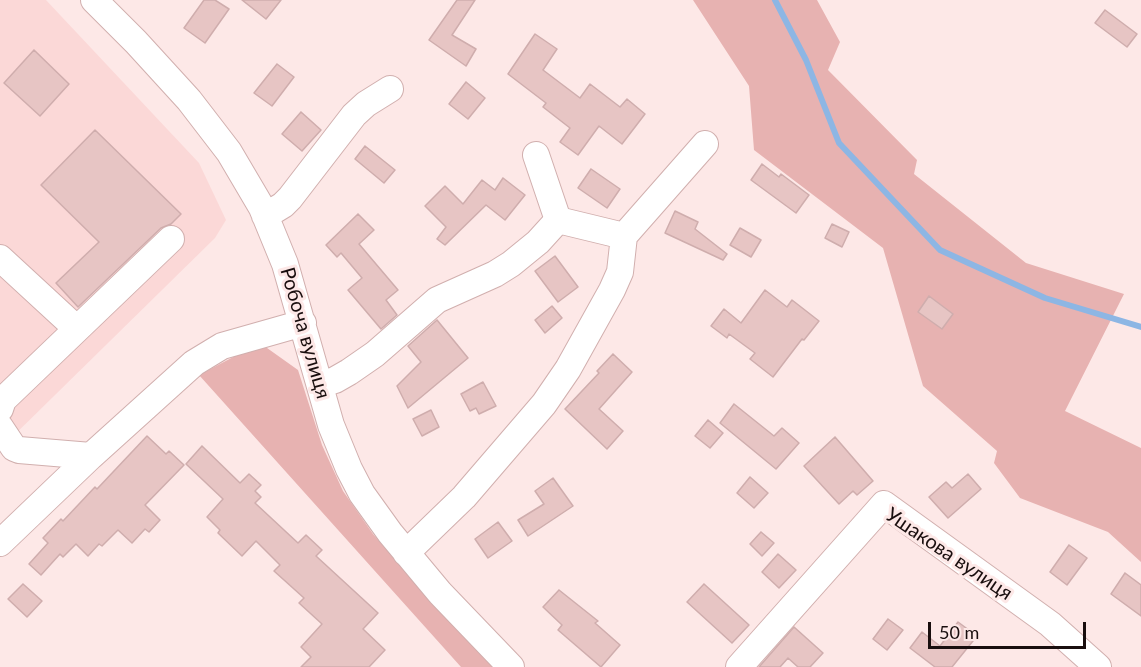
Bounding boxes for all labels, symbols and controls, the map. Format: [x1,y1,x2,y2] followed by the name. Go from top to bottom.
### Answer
[275,265,335,401] street label: Робоча вулиця
[881,503,1017,605] street label: Ушакова вулиця
[931,610,1088,648] scale bar
[939,621,979,643] text: 50 m

